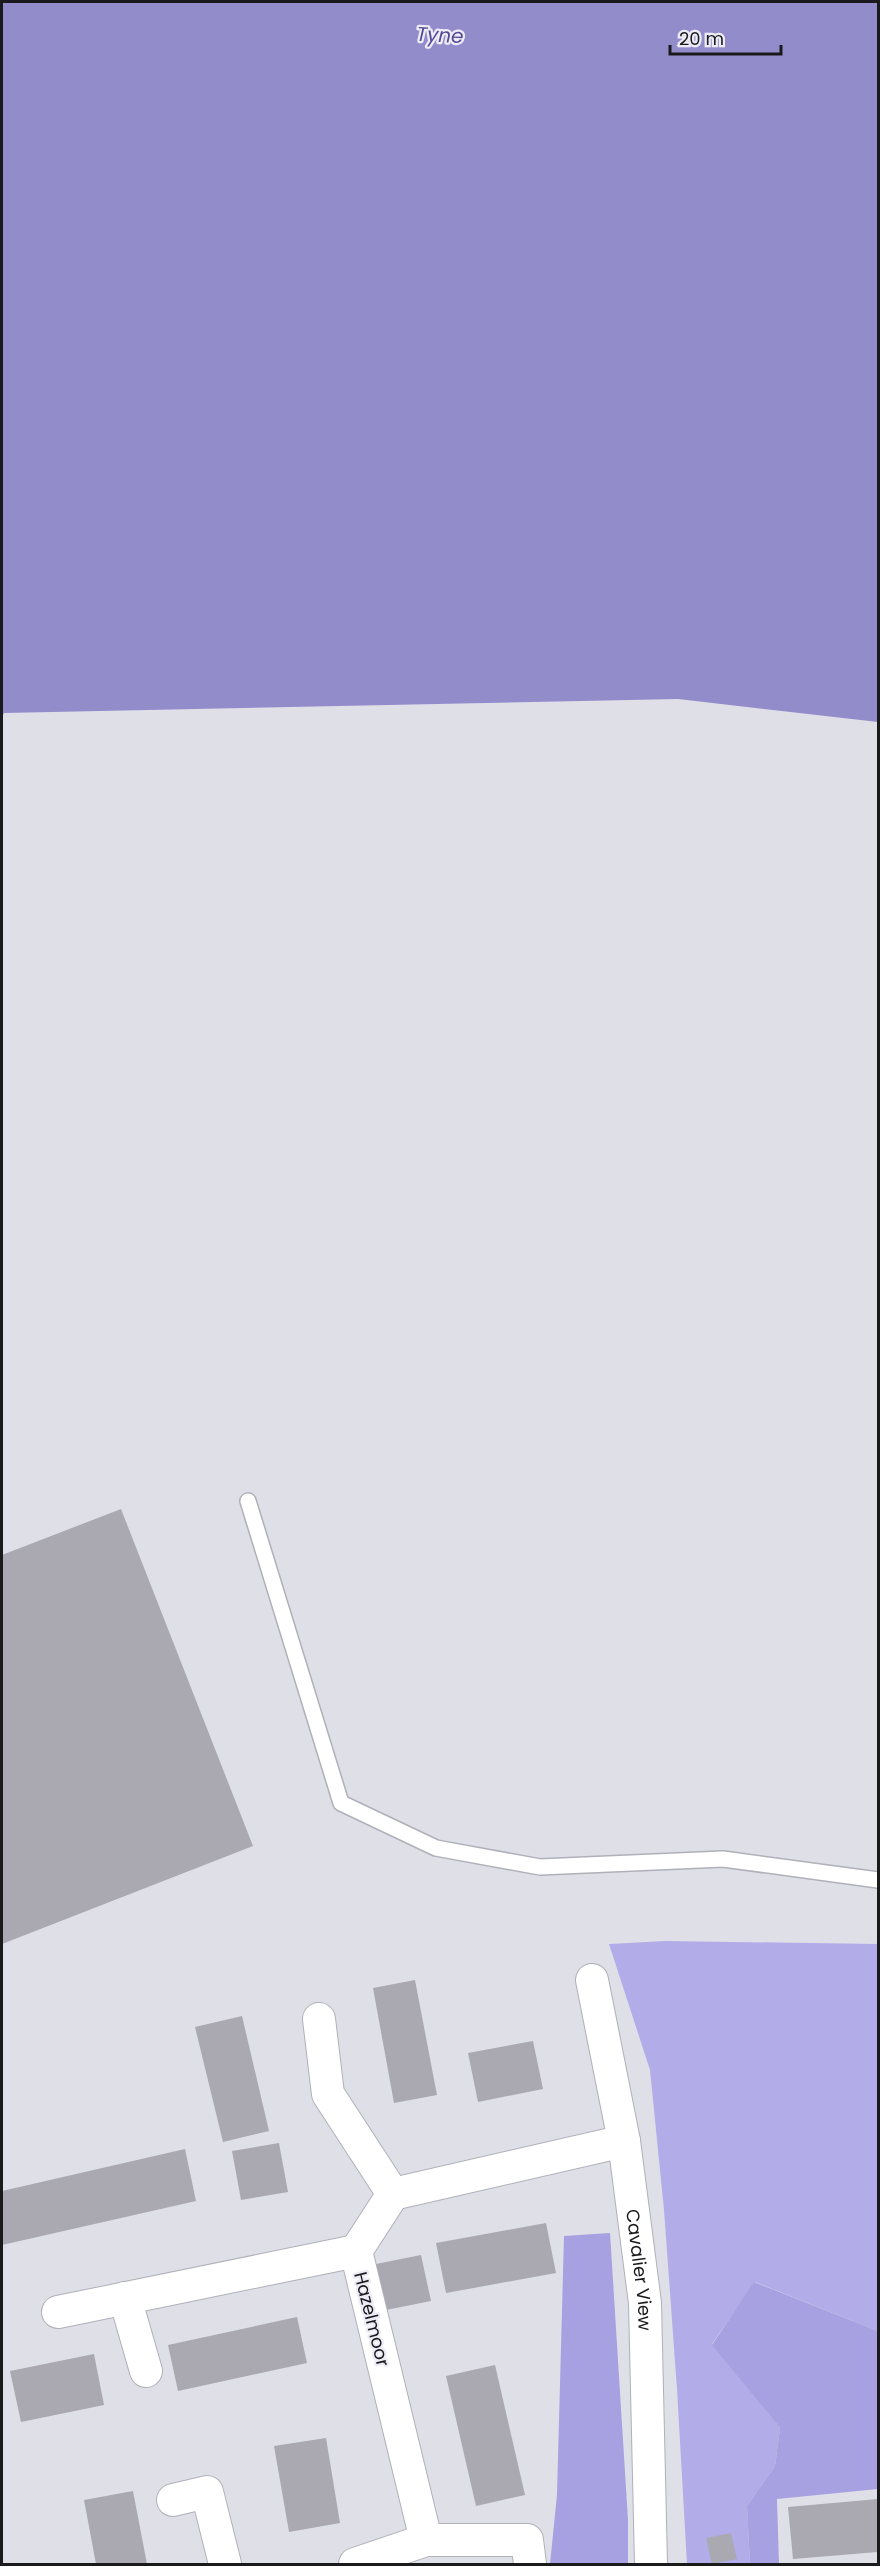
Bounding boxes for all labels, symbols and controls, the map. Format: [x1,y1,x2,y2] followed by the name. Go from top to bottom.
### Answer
[670,18,781,56] scale bar
[416,20,464,50] water label: Tyne
[679,26,724,51] text: 20 m
[620,2207,658,2331] street label: Cavalier View
[348,2269,396,2369] street label: Hazelmoor

